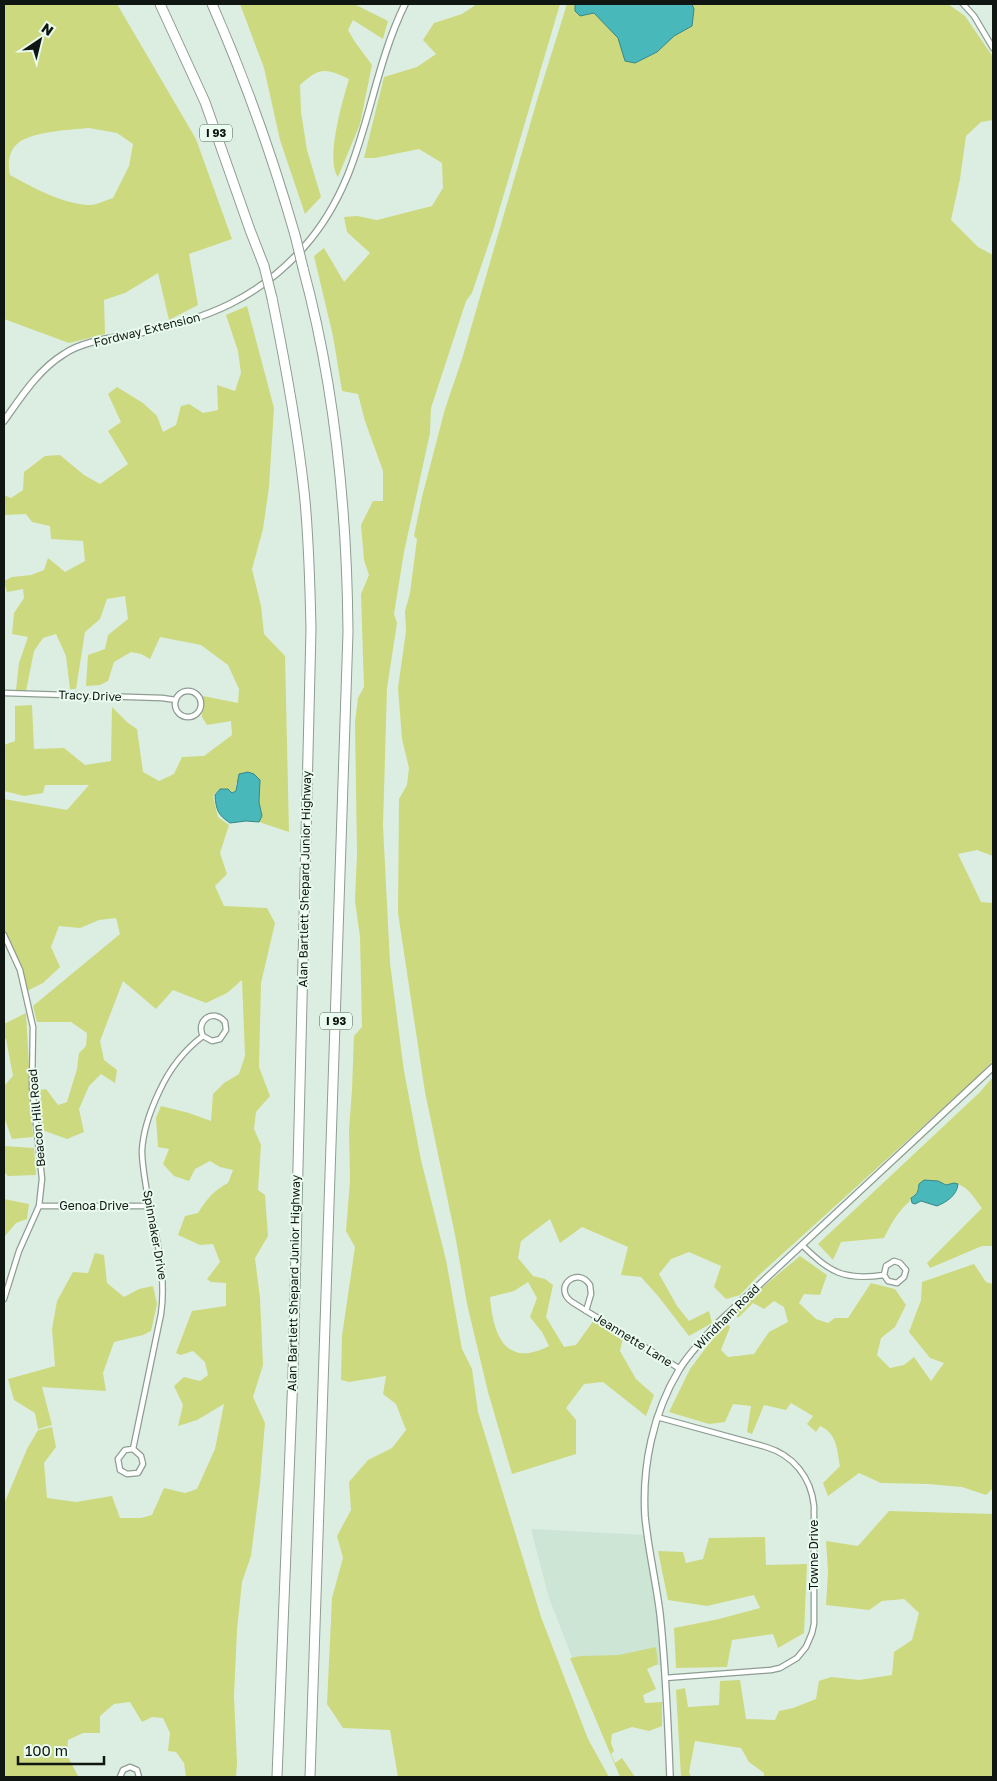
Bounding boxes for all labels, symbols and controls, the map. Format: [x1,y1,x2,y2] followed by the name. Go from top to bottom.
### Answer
[15,15,65,65] north arrow
[39,19,57,39] text: N
[200,125,232,142] road number: I 93
[92,309,202,350] street label: Fordway Extension
[58,687,122,704] street label: Tracy Drive
[295,770,314,987] street label: Alan Bartlett Shepard Junior Highway
[320,1012,352,1030] road number: I 93
[25,1068,48,1168] street label: Beacon Hill Road
[284,1174,303,1391] street label: Alan Bartlett Shepard Junior Highway
[140,1189,171,1281] street label: Spinnaker Drive
[59,1198,129,1213] street label: Genoa Drive
[691,1281,763,1353] street label: Windham Road
[591,1309,675,1370] street label: Jeannette Lane
[806,1520,821,1590] street label: Towne Drive
[18,1734,104,1766] scale bar
[25,1741,68,1759] text: 100 m

